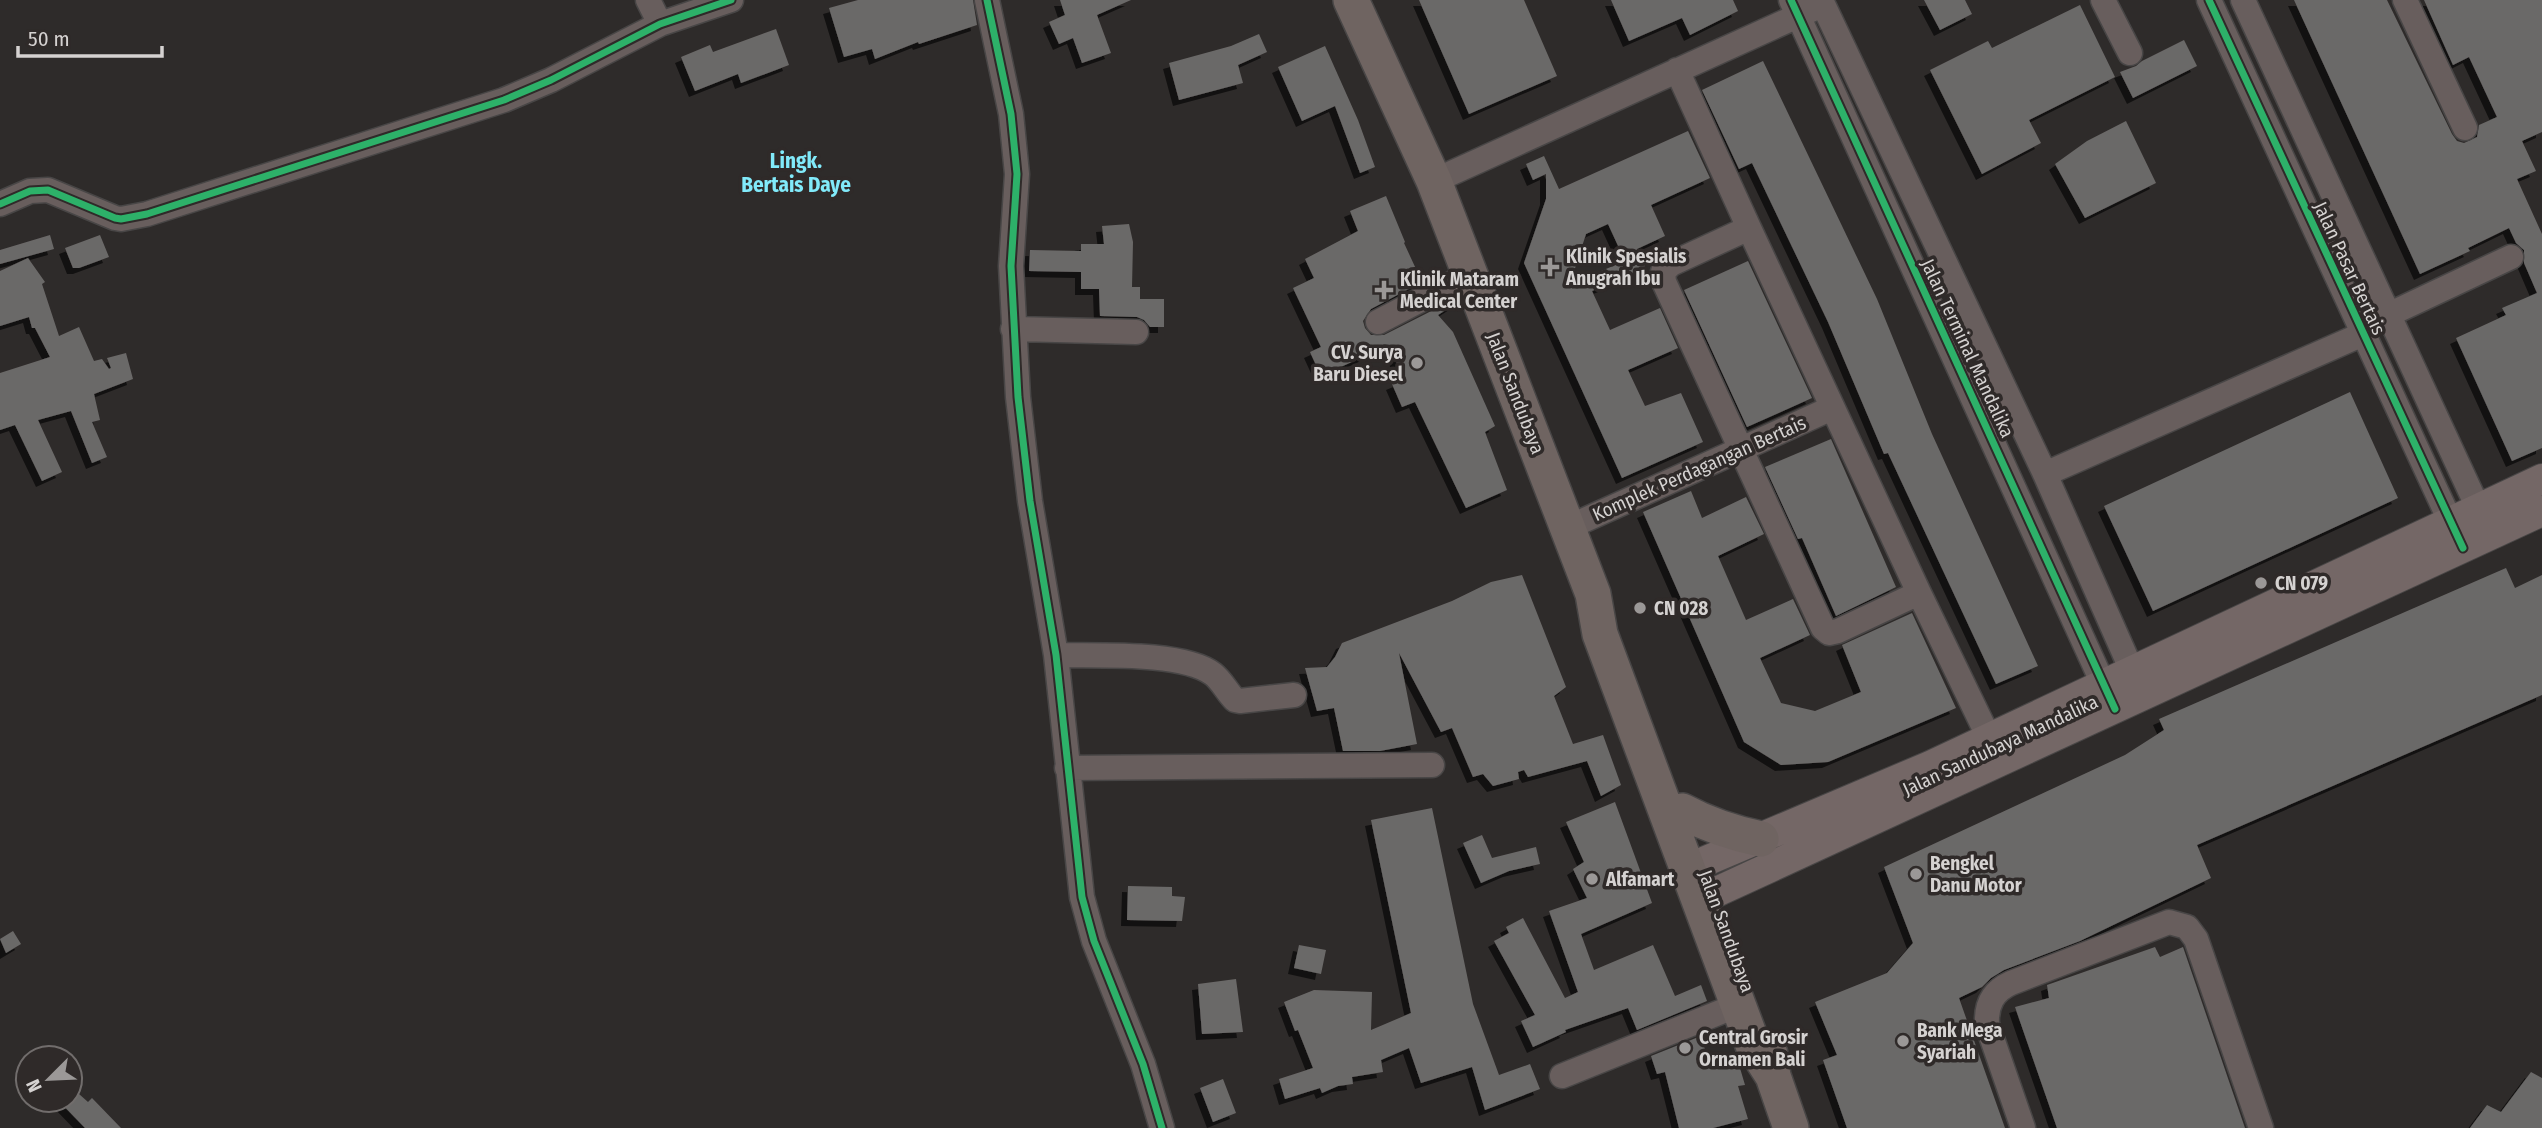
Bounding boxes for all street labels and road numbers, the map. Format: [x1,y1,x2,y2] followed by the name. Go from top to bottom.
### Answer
[2309,198,2390,338] street label: Jalan Pasar Bertais
[1916,255,2019,441] street label: Jalan Terminal Mandalika
[1482,329,1549,457] street label: Jalan Sandubaya
[1589,411,1810,526] street label: Komplek Perdagangan Bertais
[1899,690,2101,801] street label: Jalan Sandubaya Mandalika
[1694,867,1759,995] street label: Jalan Sandubaya

